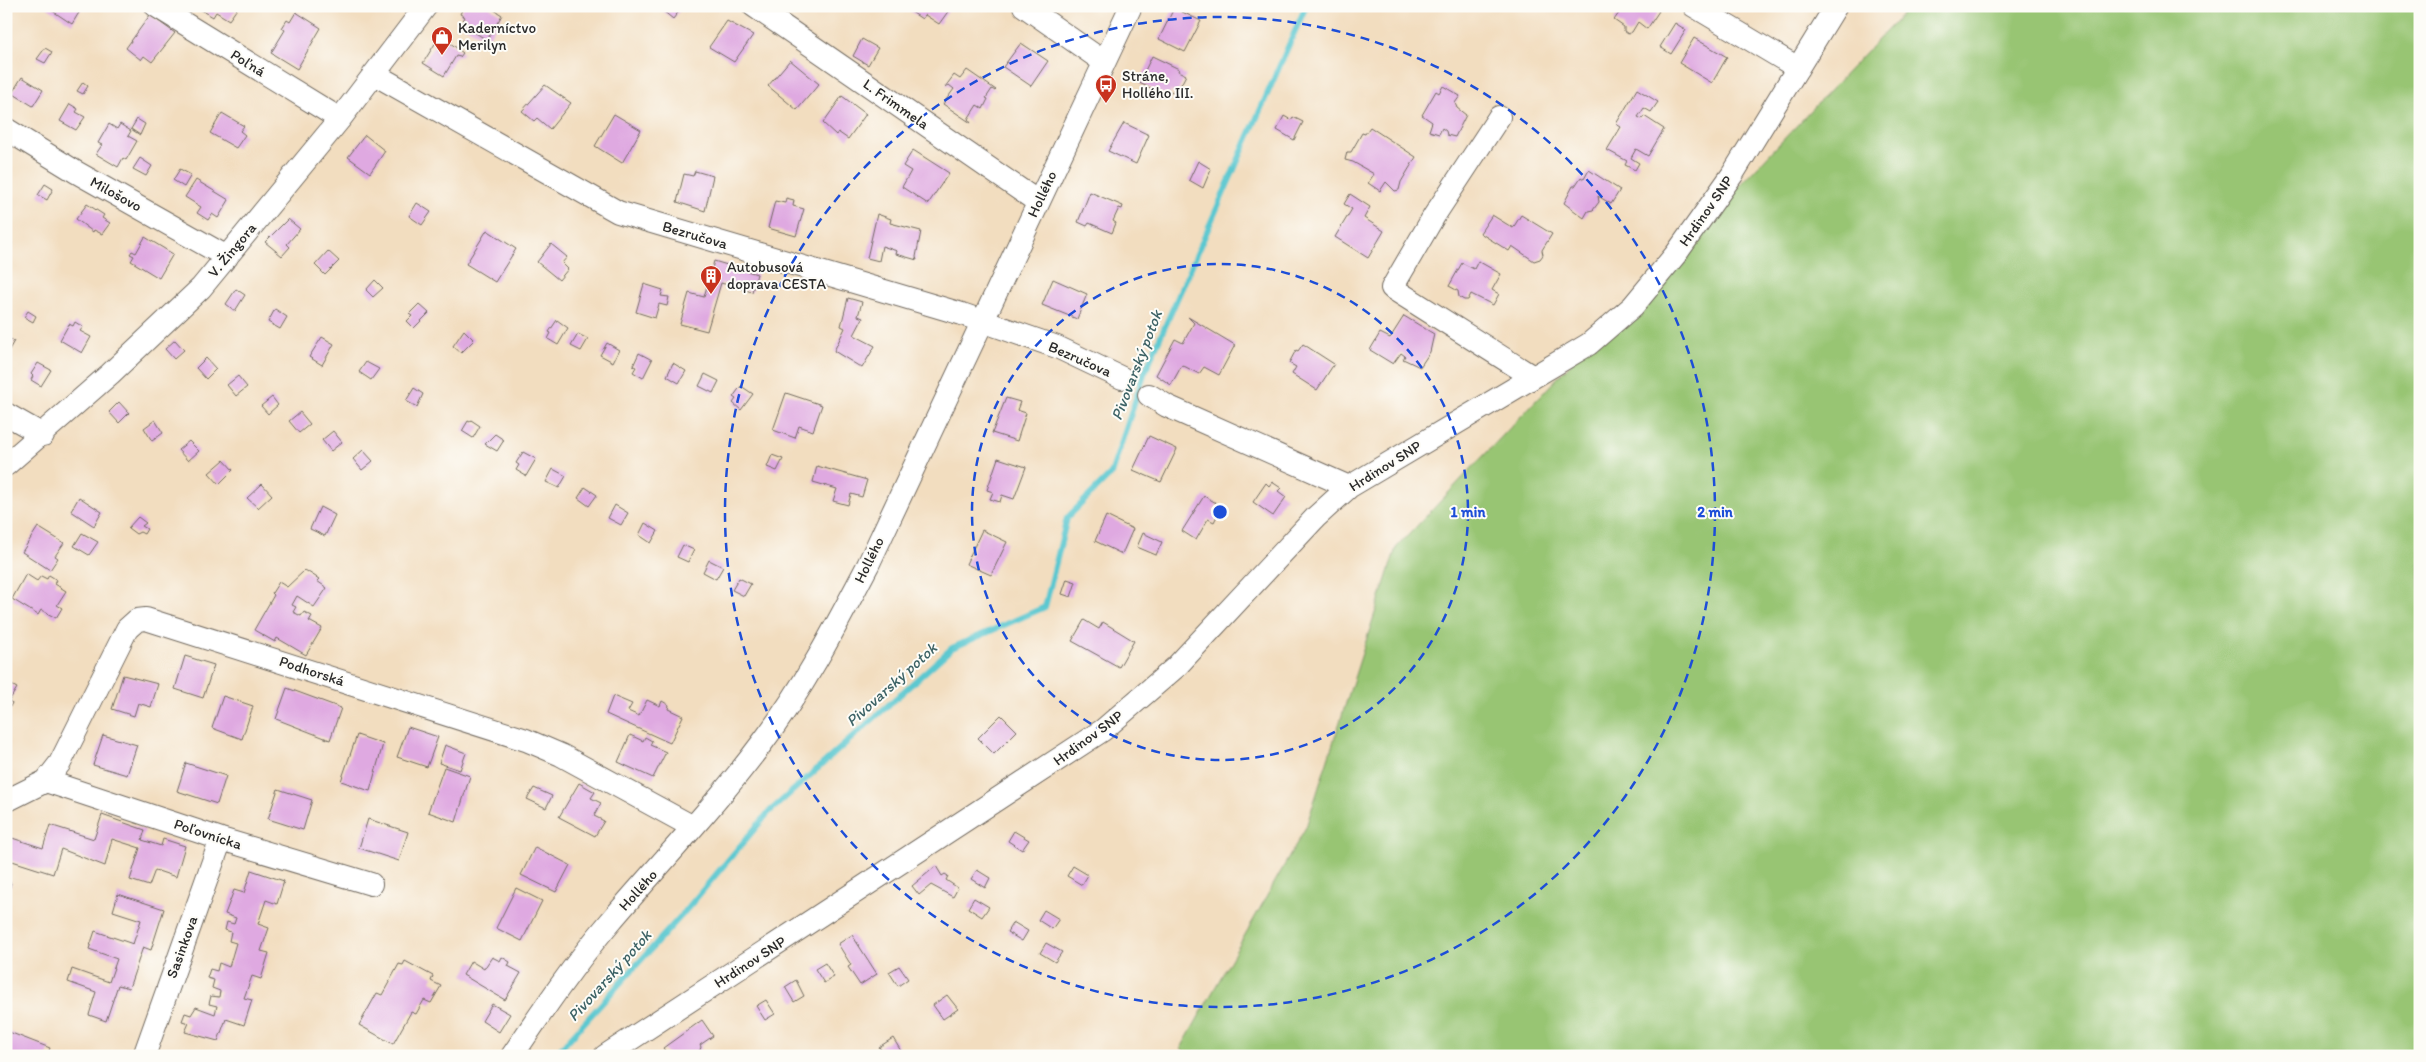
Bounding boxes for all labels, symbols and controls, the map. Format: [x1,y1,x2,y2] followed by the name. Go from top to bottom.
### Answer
[458,19,536,54] place label: Kaderníctvo Merilyn
[430,25,454,56] shop icon: Kaderníctvo Merilyn
[227,45,269,81] street label: Poľná
[1122,67,1193,102] place label: Stráne, Hollého III.
[1094,73,1118,104] bus stop icon: Stráne, Hollého III.
[860,75,932,133] street label: L. Frimmela
[1023,168,1061,220] street label: Hollého
[87,172,145,216] street label: Milošovo
[1675,172,1737,250] street label: Hrdinov SNP
[660,217,730,253] street label: Bezručova
[204,219,260,281] street label: V. Žingora
[727,258,827,293] place label: Autobusová doprava CESTA
[699,264,723,295] building icon: Autobusová doprava CESTA
[1107,307,1166,423] water label: Pivovarský potok
[1046,337,1114,381] street label: Bezručova
[1345,437,1425,495] street label: Hrdinov SNP
[1211,503,1229,521] centre of rings
[1451,503,1486,521] text: 1 min
[1697,503,1734,521] text: 2 min
[850,534,888,586] street label: Hollého
[842,638,941,730] water label: Pivovarský potok
[277,652,347,690] street label: Podhorská
[1050,706,1127,769] street label: Hrdinov SNP
[172,815,244,853] street label: Poľovnícka
[615,866,661,914] street label: Hollého
[162,913,202,981] street label: Sasinkova
[563,925,656,1025] water label: Pivovarský potok
[711,932,789,992] street label: Hrdinov SNP

